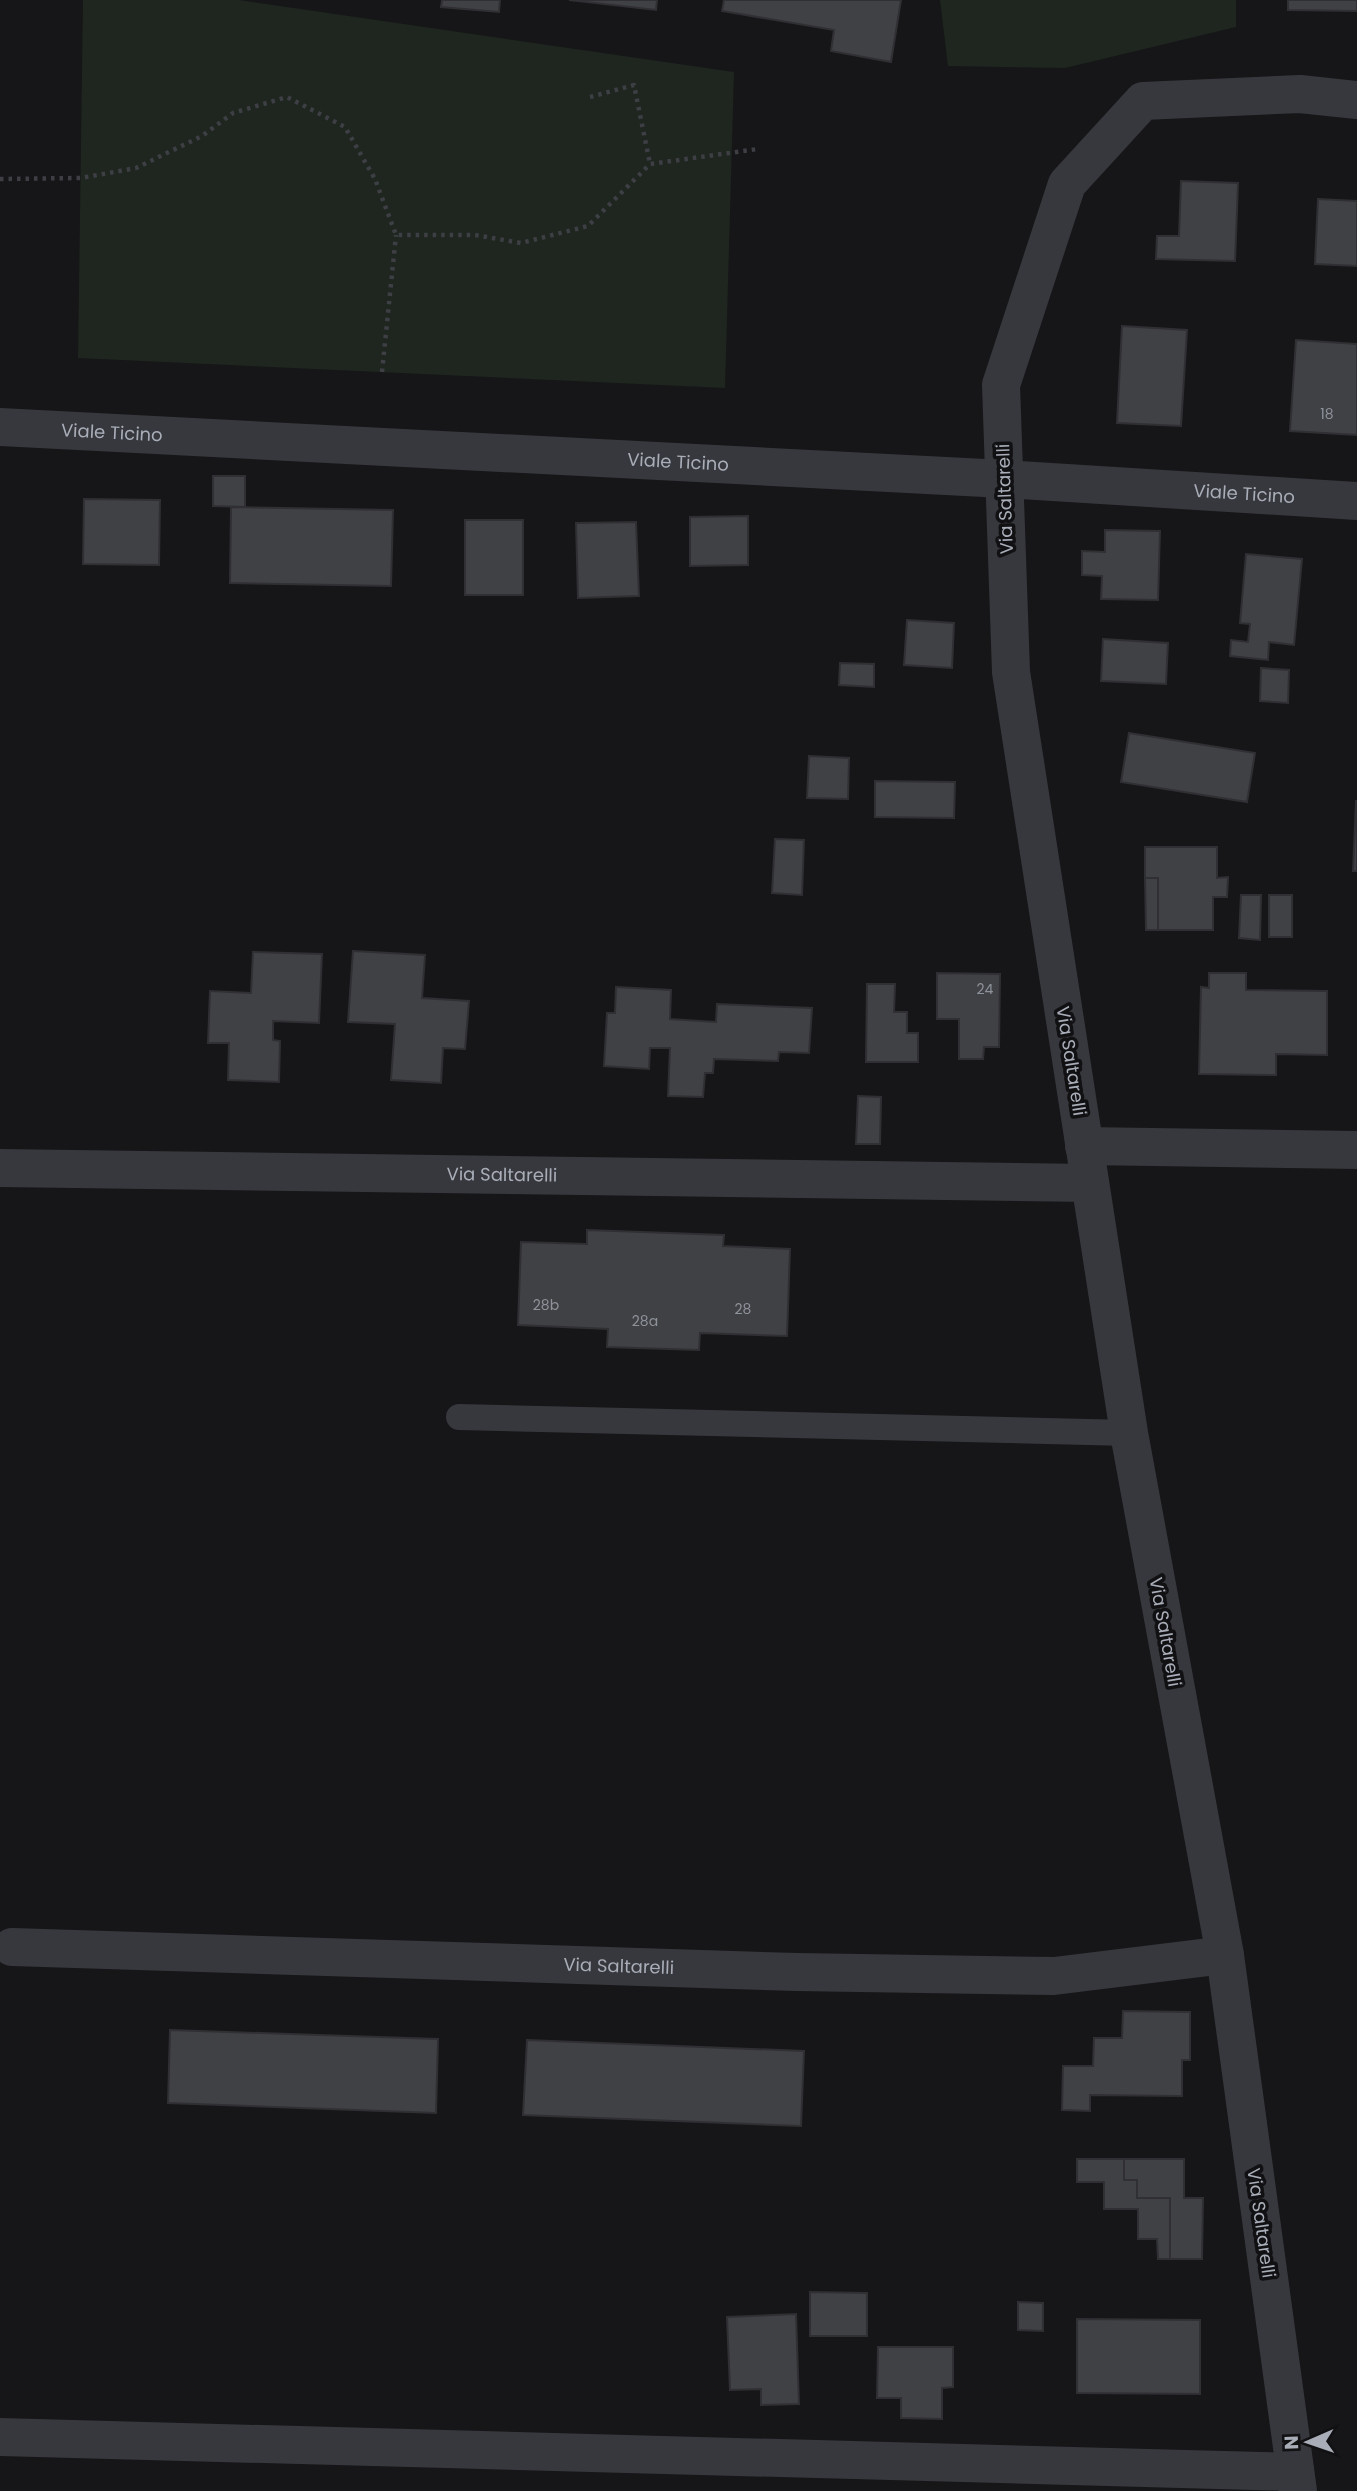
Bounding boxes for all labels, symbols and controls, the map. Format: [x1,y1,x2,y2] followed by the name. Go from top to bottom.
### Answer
[1320,404,1334,424] house number: 18
[60,417,163,447] street label: Viale Ticino
[990,443,1019,555] street label: Via Saltarelli
[627,447,730,477] street label: Viale Ticino
[1193,478,1296,509] street label: Viale Ticino
[977,979,994,999] house number: 24
[1050,1004,1092,1118] street label: Via Saltarelli
[446,1161,557,1188] street label: Via Saltarelli
[533,1295,559,1315] house number: 28b
[735,1299,752,1319] house number: 28
[632,1311,658,1331] house number: 28a
[1144,1575,1187,1689] street label: Via Saltarelli
[563,1952,674,1980] street label: Via Saltarelli
[1241,2166,1282,2279] street label: Via Saltarelli
[1273,2407,1343,2477] north arrow
[1278,2435,1305,2450] text: N

